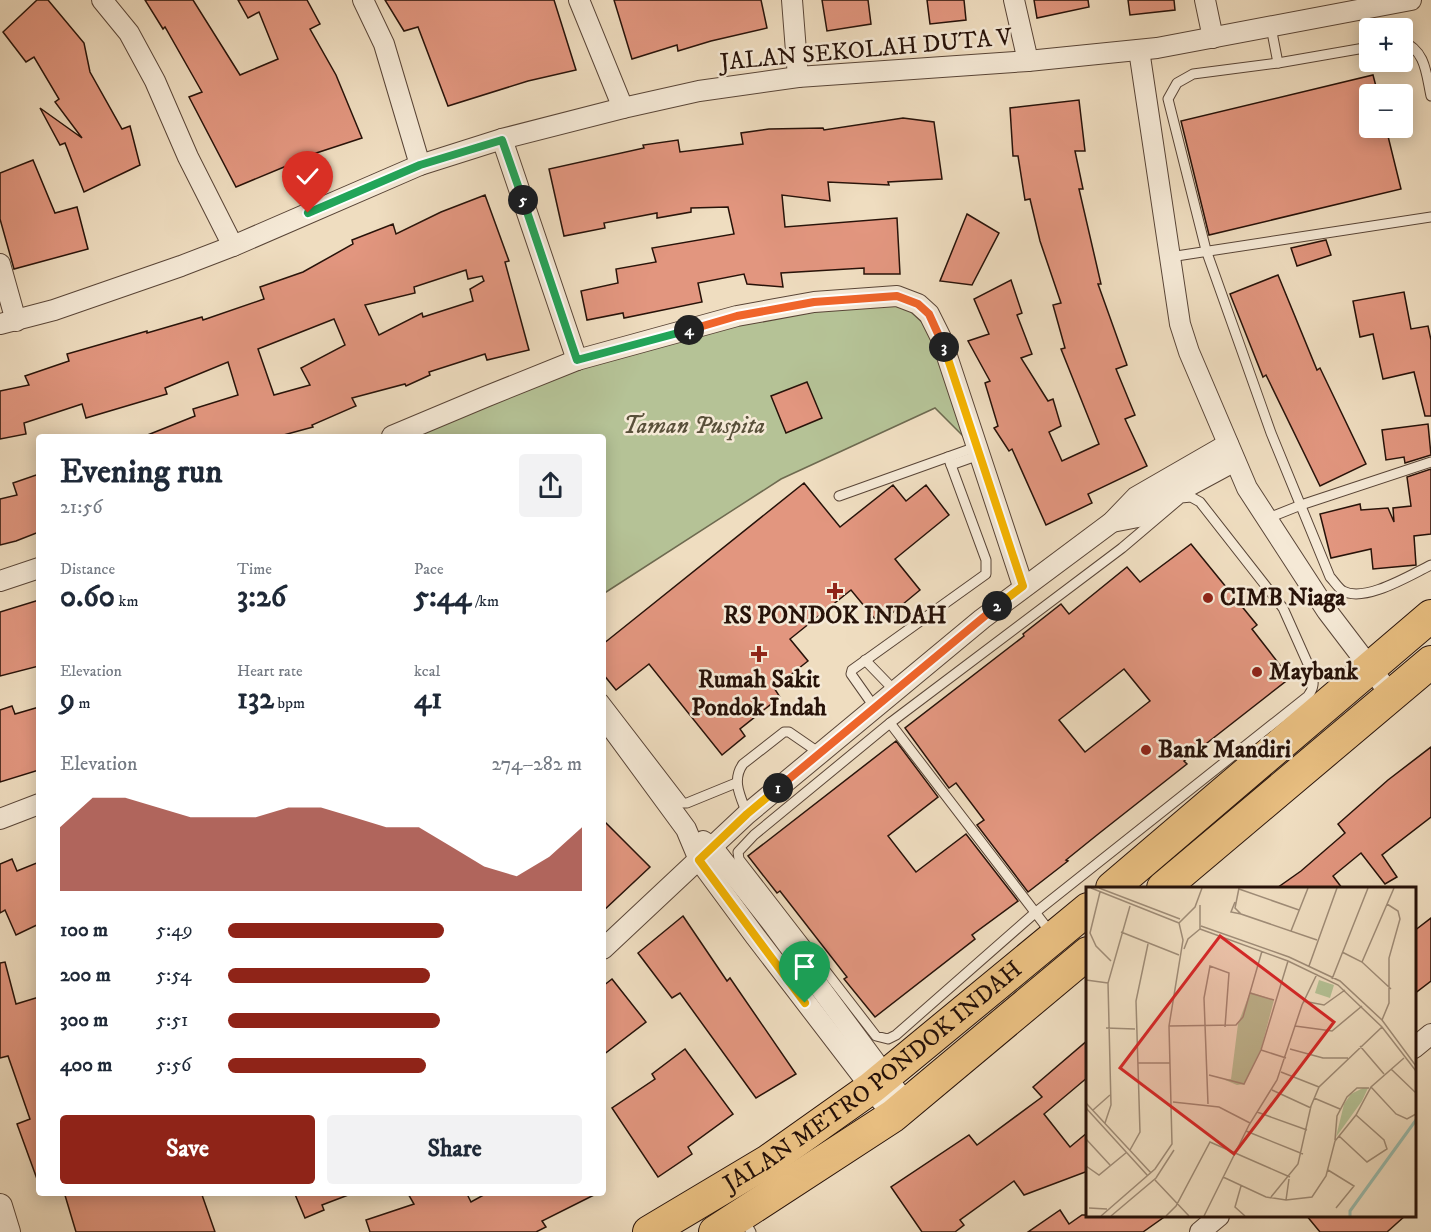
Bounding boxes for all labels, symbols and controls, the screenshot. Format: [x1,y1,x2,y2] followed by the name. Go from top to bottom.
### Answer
[1359,18,1413,138] map controls
[1359,18,1413,72] button: +
[717,22,1014,78] street label: JALAN SEKOLAH DUTA V
[1359,84,1413,138] button: −
[282,151,333,213] pin
[291,160,324,193] icon: check
[508,185,538,215] pin: 5
[519,190,527,210] text: 5
[674,315,704,345] pin: 4
[684,320,694,340] text: 4
[929,332,959,362] pin: 3
[941,337,947,357] text: 3
[623,411,765,441] park label: Taman Puspita
[60,452,222,493] text: Evening run
[519,454,582,517] button: share
[60,495,103,520] text: 21:56
[60,559,115,579] text: Distance
[237,559,272,579] text: Time
[414,559,444,579] text: Pace
[60,579,115,616] text: 0.60
[237,579,286,616] text: 3:26
[414,579,471,616] text: 5:44
[826,582,844,600] marker: RS PONDOK INDAH
[1220,583,1346,613] place label: CIMB Niaga
[115,591,138,611] text: km
[471,591,499,611] text: /km
[982,591,1012,621] pin: 2
[1201,591,1215,605] marker: CIMB Niaga
[993,596,1001,616] text: 2
[723,601,947,631] place label: RS PONDOK INDAH
[750,645,768,663] marker: Rumah Sakit Pondok Indah
[1269,657,1359,687] place label: Maybank
[60,661,122,681] text: Elevation
[237,661,303,681] text: Heart rate
[414,661,440,681] text: kcal
[691,665,827,723] place label: Rumah Sakit Pondok Indah
[1250,665,1264,679] marker: Maybank
[60,681,75,718] text: 9
[237,681,274,718] text: 132
[414,681,442,718] text: 41
[75,693,90,713] text: m
[274,693,305,713] text: bpm
[1158,735,1291,765] place label: Bank Mandiri
[1139,743,1153,757] marker: Bank Mandiri
[60,752,137,777] text: Elevation
[491,752,582,777] text: 274–282 m
[763,773,793,803] pin: 1
[775,778,781,798] text: 1
[1086,887,1416,1217] inset map
[60,918,108,943] text: 100 m
[156,918,193,943] text: 5:49
[779,941,830,1003] pin
[788,950,821,983] icon: arrive
[716,954,1028,1200] street label: JALAN METRO PONDOK INDAH
[60,963,111,988] text: 200 m
[156,963,192,988] text: 5:54
[60,1008,108,1033] text: 300 m
[156,1008,188,1033] text: 5:51
[60,1053,112,1078] text: 400 m
[156,1053,192,1078] text: 5:56
[60,1115,315,1184] button: Save
[327,1115,582,1184] button: Share

